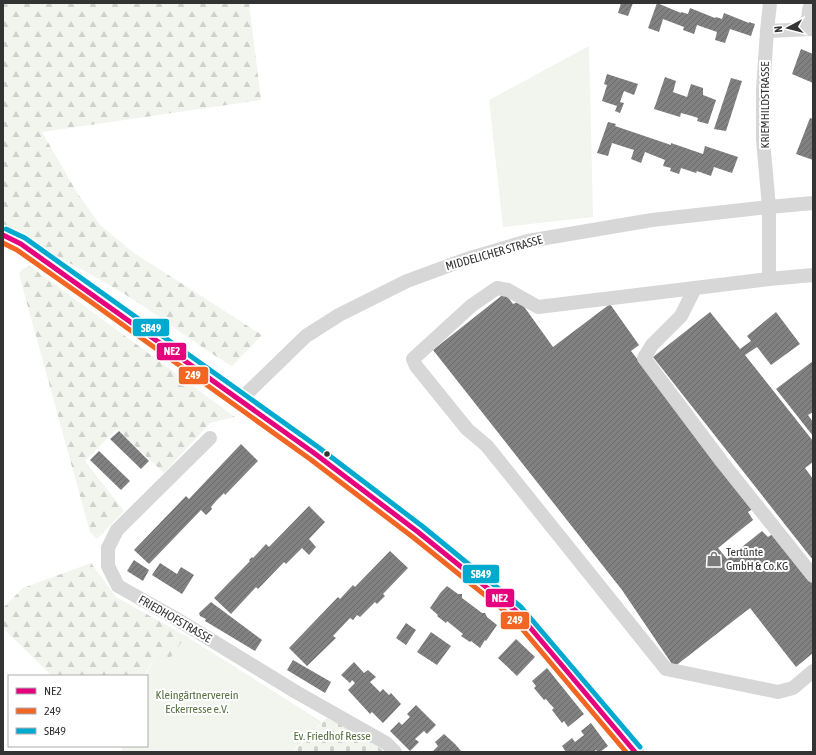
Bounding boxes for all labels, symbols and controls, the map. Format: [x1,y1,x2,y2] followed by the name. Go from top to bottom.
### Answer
[768,8,808,48] north arrow
[772,25,784,33] text: N
[758,62,772,148] street label: KRIEMHILDSTRASSE
[444,233,544,273] street label: MIDDELICHER STRASSE
[132,318,170,337] line badge: SB49
[141,322,161,334] text: SB49
[156,342,187,361] line badge: NE2
[164,345,180,357] text: NE2
[178,366,209,385] line badge: 249
[185,369,201,381] text: 249
[322,449,332,459] unlabelled marker
[726,545,788,573] place label: Tertünte GmbH & Co.KG
[705,550,723,568] shop icon: Tertünte GmbH & Co.KG
[462,564,500,584] line badge: SB49
[471,568,491,580] text: SB49
[485,588,515,608] line badge: NE2
[136,592,214,646] street label: FRIEDHOFSTRASSE
[492,592,508,604] text: NE2
[500,611,530,630] line badge: 249
[507,614,523,626] text: 249
[8,675,148,747] legend
[44,684,62,698] text: NE2
[156,688,239,716] park label: Kleingärtnerverein Eckerresse e.V.
[44,704,61,718] text: 249
[44,724,66,738] text: SB49
[293,729,371,743] park label: Ev. Friedhof Resse

